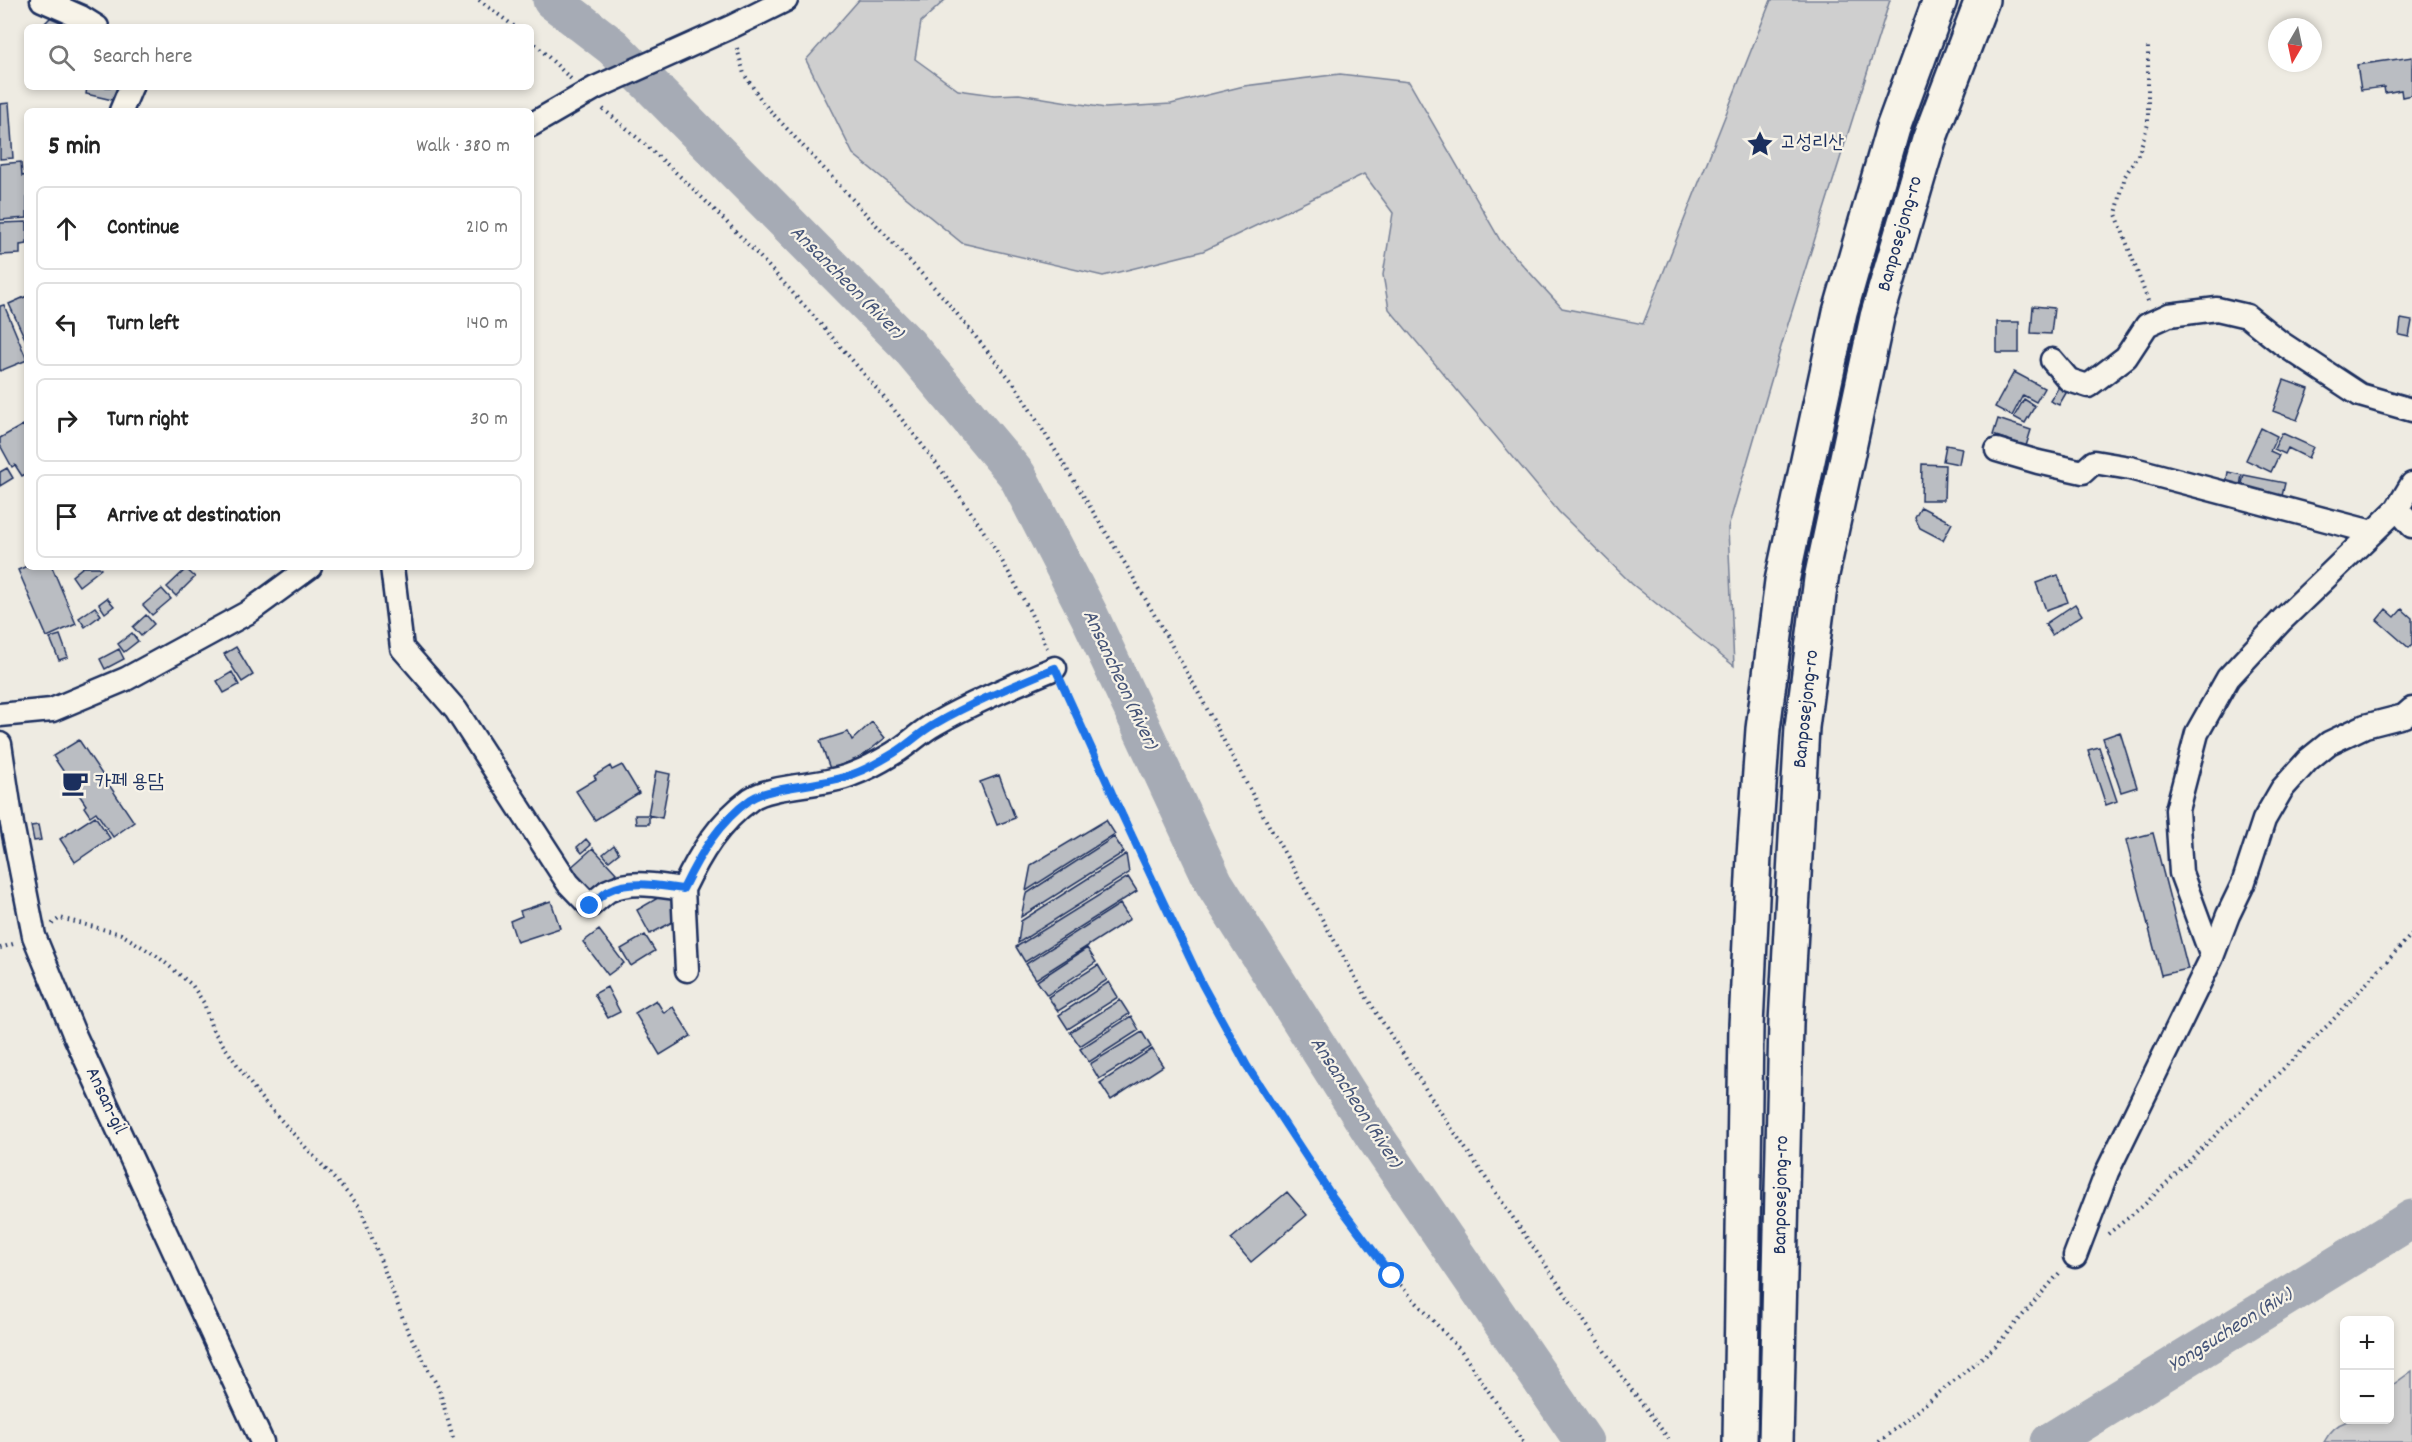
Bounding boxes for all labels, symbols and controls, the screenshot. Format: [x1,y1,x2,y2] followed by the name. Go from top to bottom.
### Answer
[2268,18,2322,72] north arrow
[24,24,534,90] search box
[45,41,78,74] icon: search
[93,42,192,73] text: Search here
[48,129,101,166] text: 5 min
[1745,129,1775,159] place icon: 고성리산
[1780,130,1844,158] place label: 고성리산
[416,133,510,161] text: Walk · 380 m
[1871,173,1931,295] street label: Banposejong-ro
[50,212,83,245] icon: ahead
[107,213,179,244] text: Continue
[466,214,508,242] text: 210 m
[782,219,911,348] water label: Ansancheon (River)
[50,308,83,341] icon: left
[107,309,179,340] text: Turn left
[466,310,508,338] text: 140 m
[50,404,83,437] icon: right
[107,405,189,436] text: Turn right
[470,406,508,434] text: 30 m
[50,500,83,533] icon: arrive
[107,501,281,532] text: Arrive at destination
[1073,605,1165,756] water label: Ansancheon (River)
[1787,648,1827,770] street label: Banposejong-ro
[60,768,90,798] cafe icon: 카페 용담
[95,769,164,797] place label: 카페 용담
[576,892,602,918] route end
[1301,1031,1410,1176] water label: Ansancheon (River)
[77,1063,133,1139] street label: Ansan-gil
[1767,1135,1797,1255] street label: Banposejong-ro
[1378,1262,1404,1288] route start
[2163,1280,2300,1381] water label: Yongsucheon (Riv.)
[2340,1316,2394,1424] map controls
[2340,1316,2394,1370] button: +
[2340,1370,2394,1424] button: −

